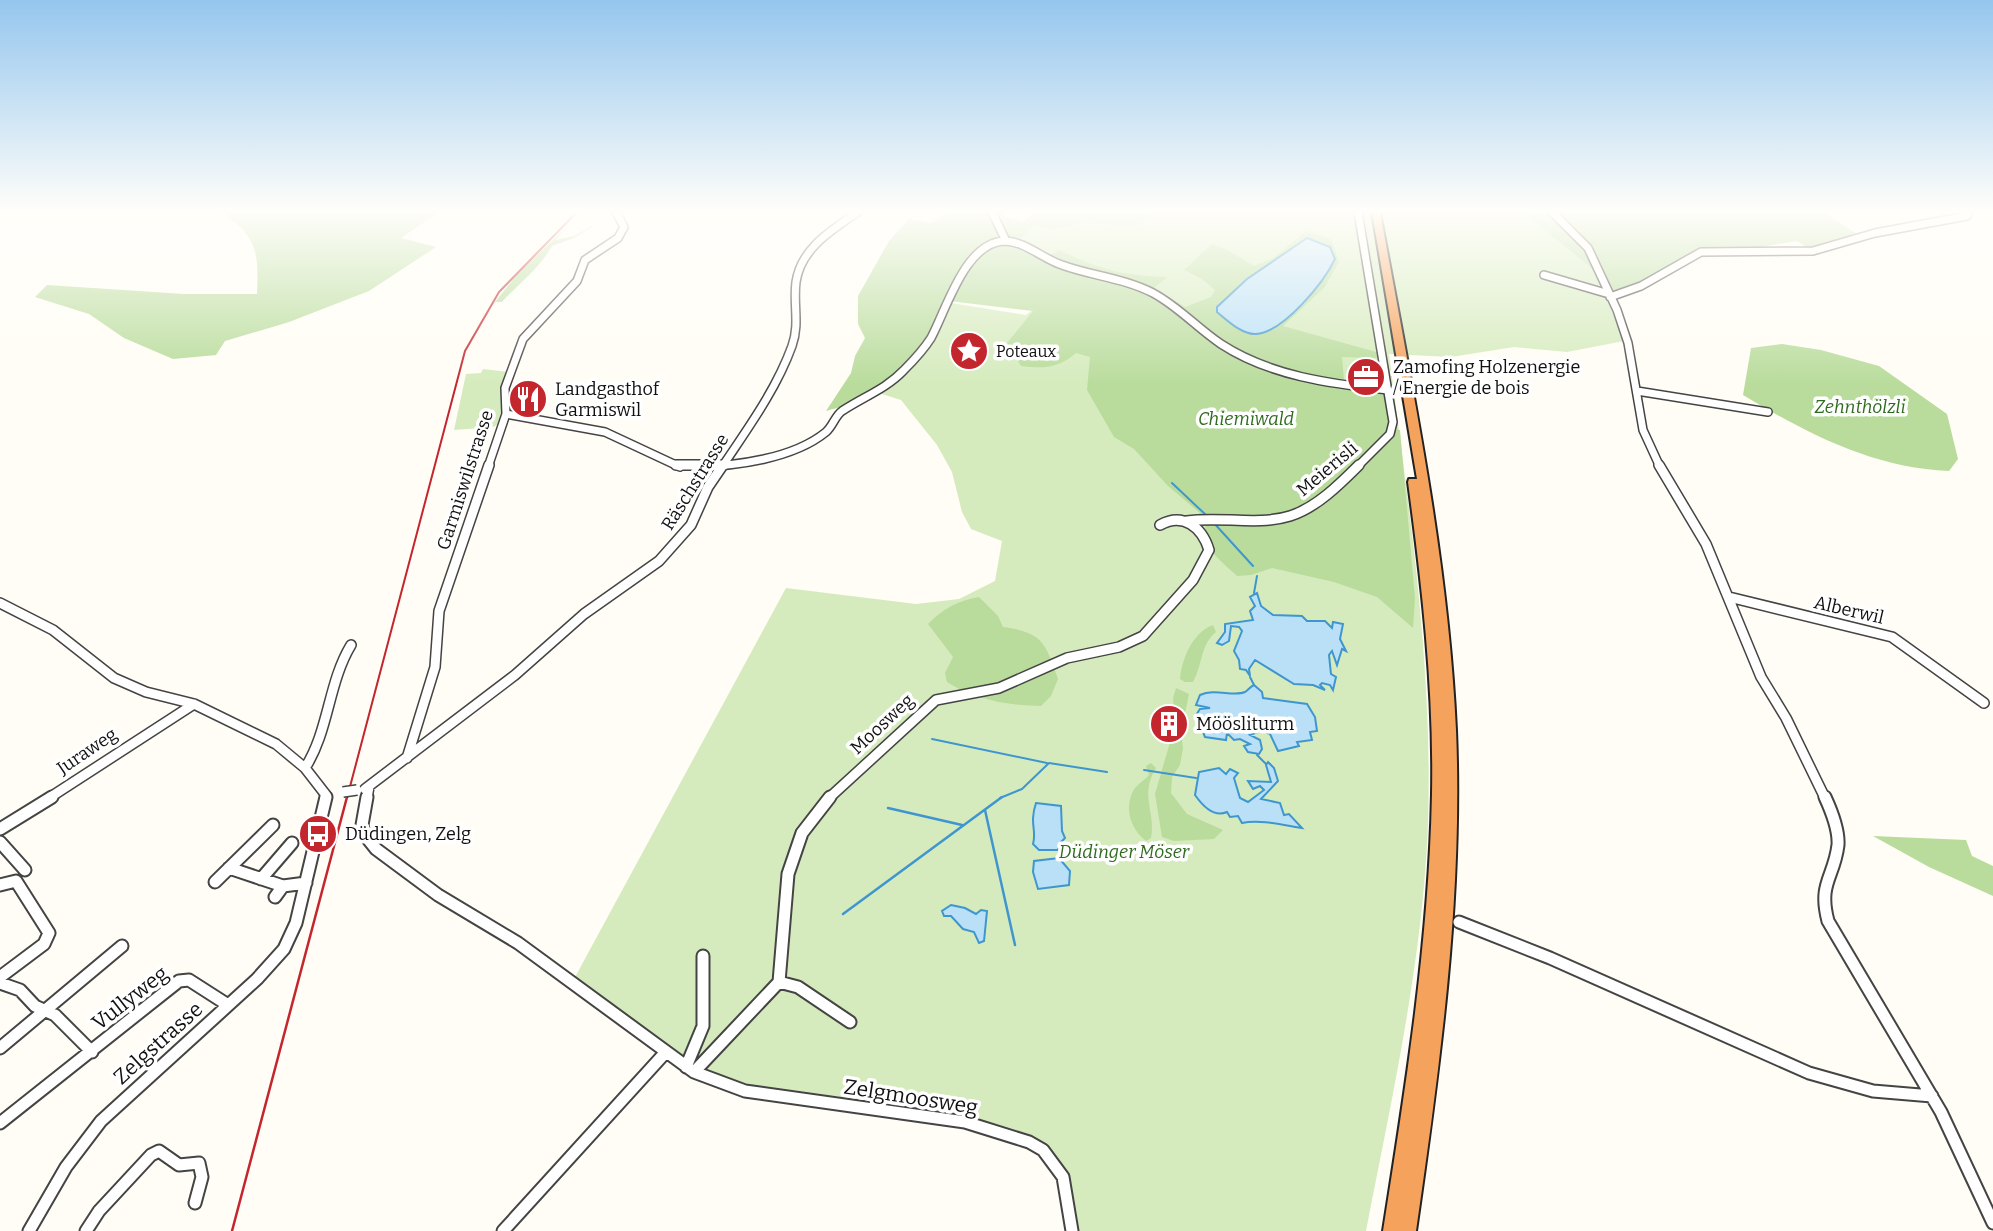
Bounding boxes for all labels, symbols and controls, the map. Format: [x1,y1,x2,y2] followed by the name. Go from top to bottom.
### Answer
[948,330,990,372] place icon: Poteaux
[996,342,1056,361] place label: Poteaux
[1345,356,1387,398] office icon: Zamofing Holzenergie / Energie de bois
[1393,356,1580,399] place label: Zamofing Holzenergie / Energie de bois
[507,378,549,420] restaurant icon: Landgasthof Garmiswil
[555,378,661,421] place label: Landgasthof Garmiswil
[1814,396,1906,418] park label: Zehnthölzli
[432,407,498,553] street label: Garmiswilstrasse
[1198,408,1295,430] park label: Chiemiwald
[657,430,733,534] street label: Räschstrasse
[1292,437,1362,501] street label: Meierisli
[1812,591,1886,629] street label: Alberwil
[846,689,918,759] street label: Moosweg
[1148,703,1190,745] building icon: Möösliturm
[1196,713,1294,735] place label: Möösliturm
[52,723,121,780] street label: Juraweg
[297,813,339,855] bus stop icon: Düdingen, Zelg
[345,823,471,845] place label: Düdingen, Zelg
[1059,841,1190,863] park label: Düdinger Möser
[87,960,173,1036] street label: Vullyweg
[108,996,208,1090] street label: Zelgstrasse
[842,1074,980,1120] street label: Zelgmoosweg

